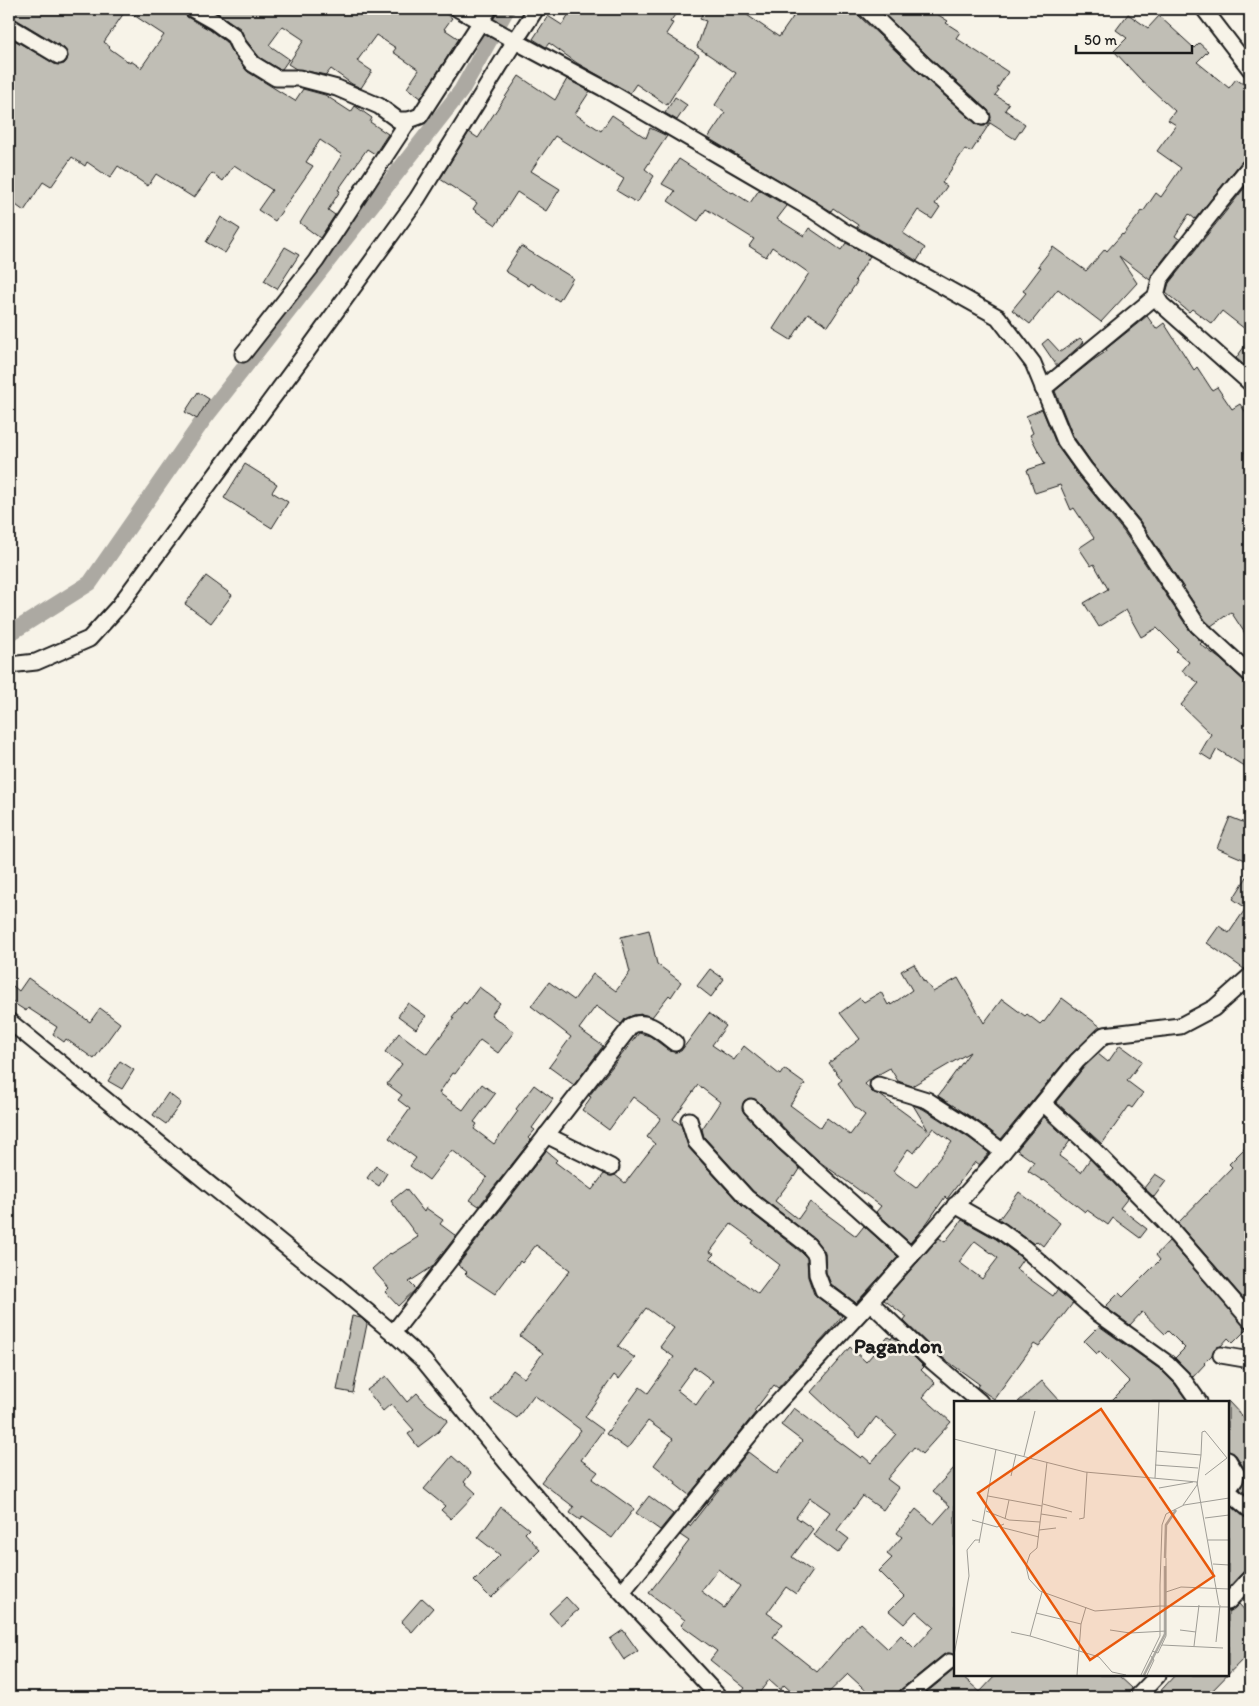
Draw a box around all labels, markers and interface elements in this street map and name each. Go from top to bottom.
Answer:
scale bar [1076,22,1193,54]
text: 50 m [1084,31,1117,49]
district label: Pagandon [854,1333,942,1359]
inset map [954,1401,1229,1676]

